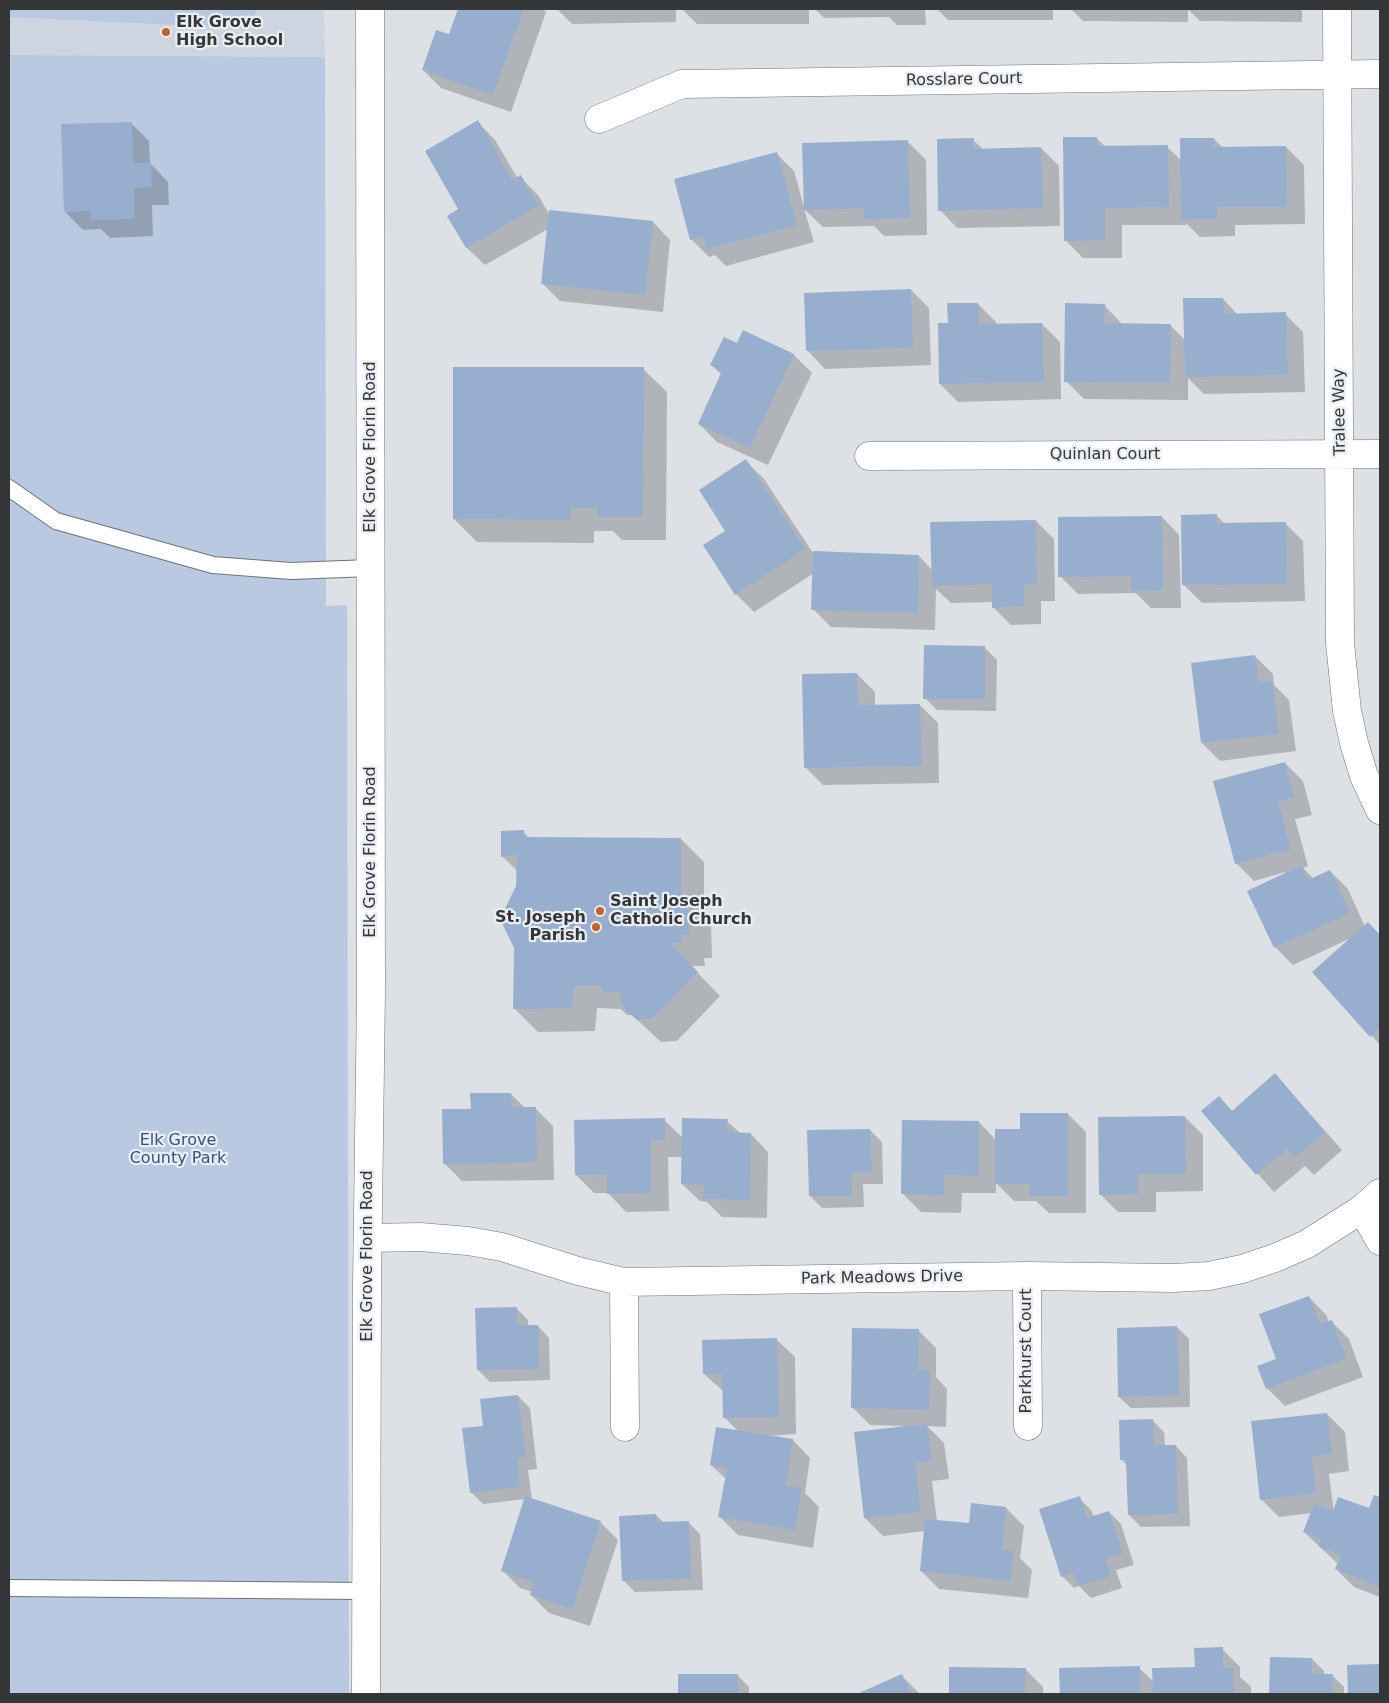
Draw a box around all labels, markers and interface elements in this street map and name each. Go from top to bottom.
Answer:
place label: Elk Grove High School [176,13,283,51]
marker: Elk Grove High School [160,26,172,38]
street label: Rosslare Court [906,69,1022,91]
street label: Elk Grove Florin Road [361,361,381,533]
street label: Tralee Way [1330,368,1350,456]
street label: Quinlan Court [1050,445,1160,465]
street label: Elk Grove Florin Road [361,766,381,938]
place label: Saint Joseph Catholic Church [610,892,752,930]
marker: Saint Joseph Catholic Church [594,905,606,917]
place label: St. Joseph Parish [495,908,586,946]
marker: St. Joseph Parish [590,921,602,933]
park label: Elk Grove County Park [130,1131,226,1169]
street label: Elk Grove Florin Road [358,1170,378,1342]
street label: Park Meadows Drive [801,1267,963,1289]
street label: Parkhurst Court [1017,1288,1037,1414]

